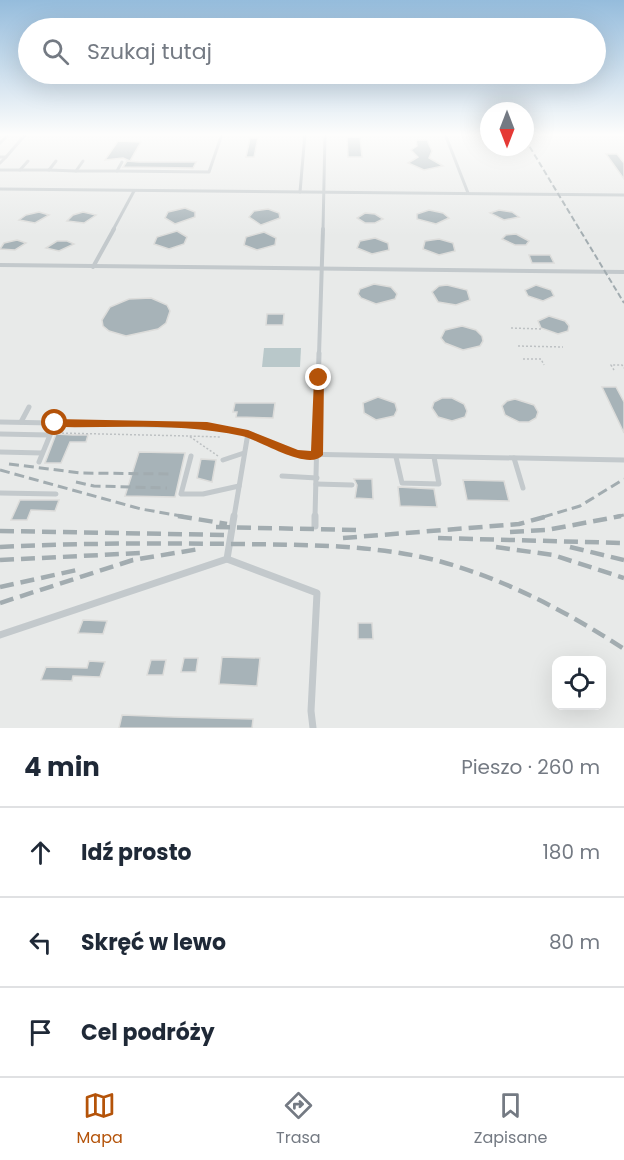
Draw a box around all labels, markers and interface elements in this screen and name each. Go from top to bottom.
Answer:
search box [18,18,606,84]
icon: search [39,35,72,68]
text: Szukaj tutaj [87,36,212,67]
north arrow [480,102,534,156]
route end [305,364,331,390]
route start [41,409,67,435]
map controls [552,656,606,710]
button: locate [552,656,606,710]
text: 4 min [24,749,100,785]
text: Pieszo · 260 m [461,753,600,781]
icon: ahead [24,836,57,869]
text: Idź prosto [81,837,192,868]
text: 180 m [542,838,600,866]
icon: left [24,926,57,959]
text: Skręć w lewo [81,927,226,958]
text: 80 m [549,928,600,956]
icon: arrive [24,1016,57,1049]
text: Cel podróży [81,1017,215,1048]
tab: Mapa [77,1089,123,1150]
tab: Trasa [276,1089,321,1150]
tab: Zapisane [474,1089,547,1150]

